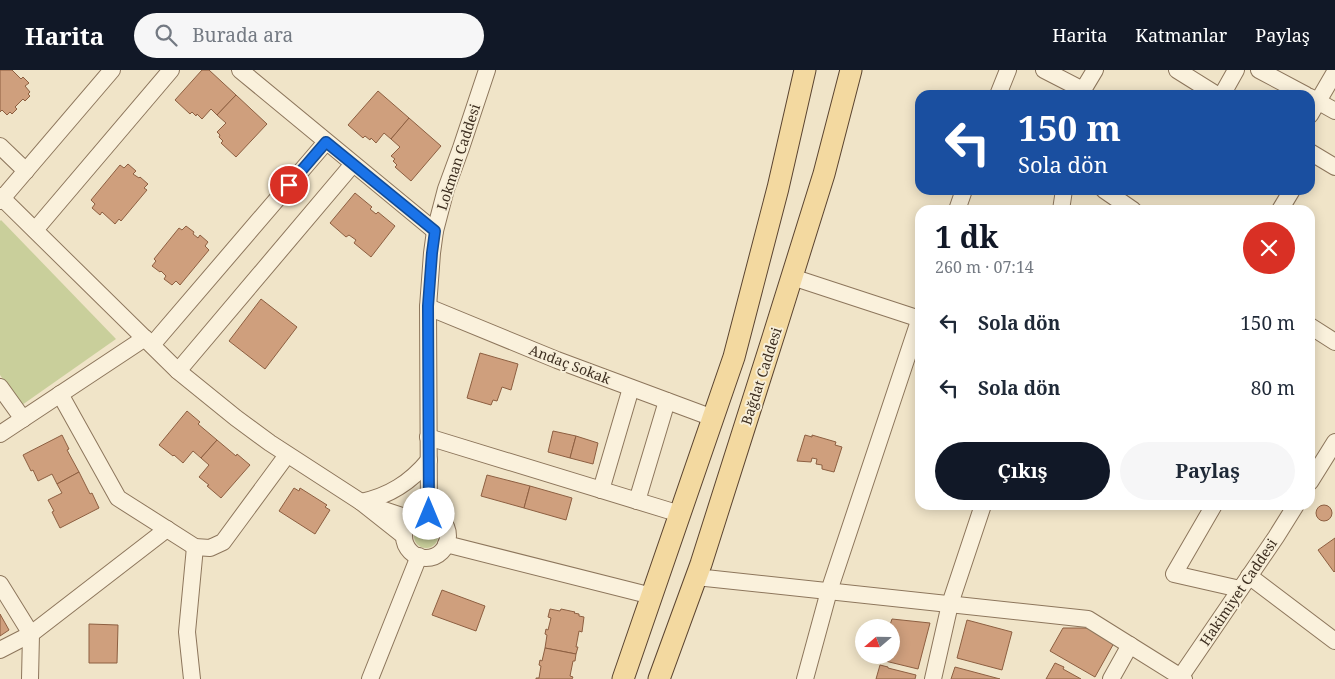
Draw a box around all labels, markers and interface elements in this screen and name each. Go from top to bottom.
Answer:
search box [134,13,484,58]
text: Harita [25,19,104,52]
icon: search [152,21,180,49]
text: Burada ara [192,22,293,48]
text: Harita [1052,23,1107,47]
text: Katmanlar [1135,23,1227,47]
text: Paylaş [1255,23,1310,47]
street label: Lokman Caddesi [432,101,484,213]
text: 150 m [1018,104,1121,151]
icon: left [935,110,1000,175]
text: Sola dön [1018,149,1108,179]
pin [268,164,310,206]
icon: arrive [275,171,303,199]
text: 1 dk [935,216,998,257]
button: close [1243,222,1295,274]
text: 260 m · 07:14 [935,256,1034,278]
icon: left [935,309,963,337]
text: Sola dön [978,310,1060,336]
text: 150 m [1240,310,1295,336]
street label: Bağdat Caddesi [736,324,786,427]
street label: Andaç Sokak [527,340,614,389]
icon: left [935,374,963,402]
text: Sola dön [978,375,1060,401]
text: 80 m [1251,375,1295,401]
button: Çıkış [935,442,1110,500]
button: Paylaş [1120,442,1295,500]
position arrow [402,487,454,539]
street label: Hakimiyet Caddesi [1195,534,1281,649]
north arrow [855,619,900,664]
map controls [855,619,900,664]

